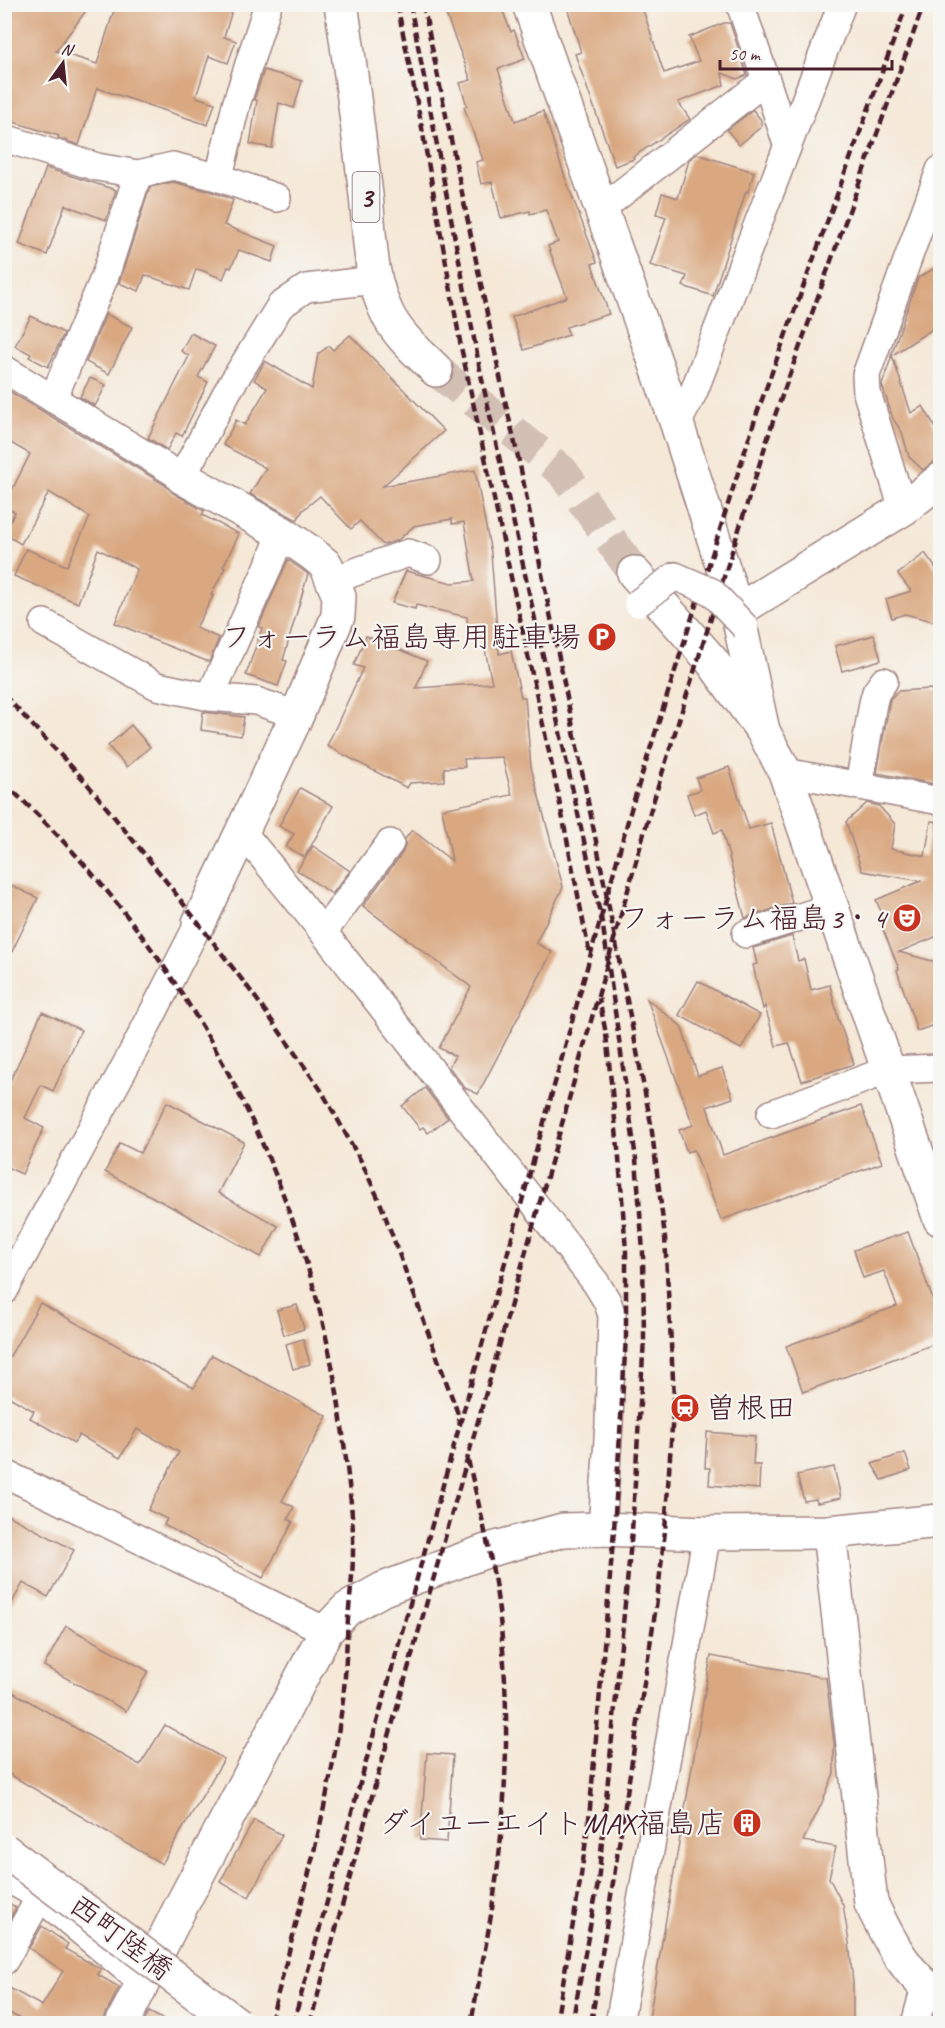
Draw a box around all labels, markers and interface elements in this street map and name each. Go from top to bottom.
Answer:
north arrow [33,33,93,93]
scale bar [720,33,892,71]
text: N [59,39,77,61]
text: 50 m [729,43,762,65]
road number: 3 [352,172,380,222]
place label: フォーラム福島専用駐車場 [222,618,581,656]
parking icon: フォーラム福島専用駐車場 [586,621,618,653]
place label: フォーラム福島3・4 [620,899,888,937]
theatre icon: フォーラム福島3・4 [891,902,923,934]
place label: 曽根田 [706,1389,796,1427]
station icon: 曽根田 [669,1392,701,1424]
place label: ダイユーエイトMAX福島店 [379,1804,726,1842]
building icon: ダイユーエイトMAX福島店 [731,1807,763,1839]
street label: 西町陸橋 [62,1886,180,1988]

